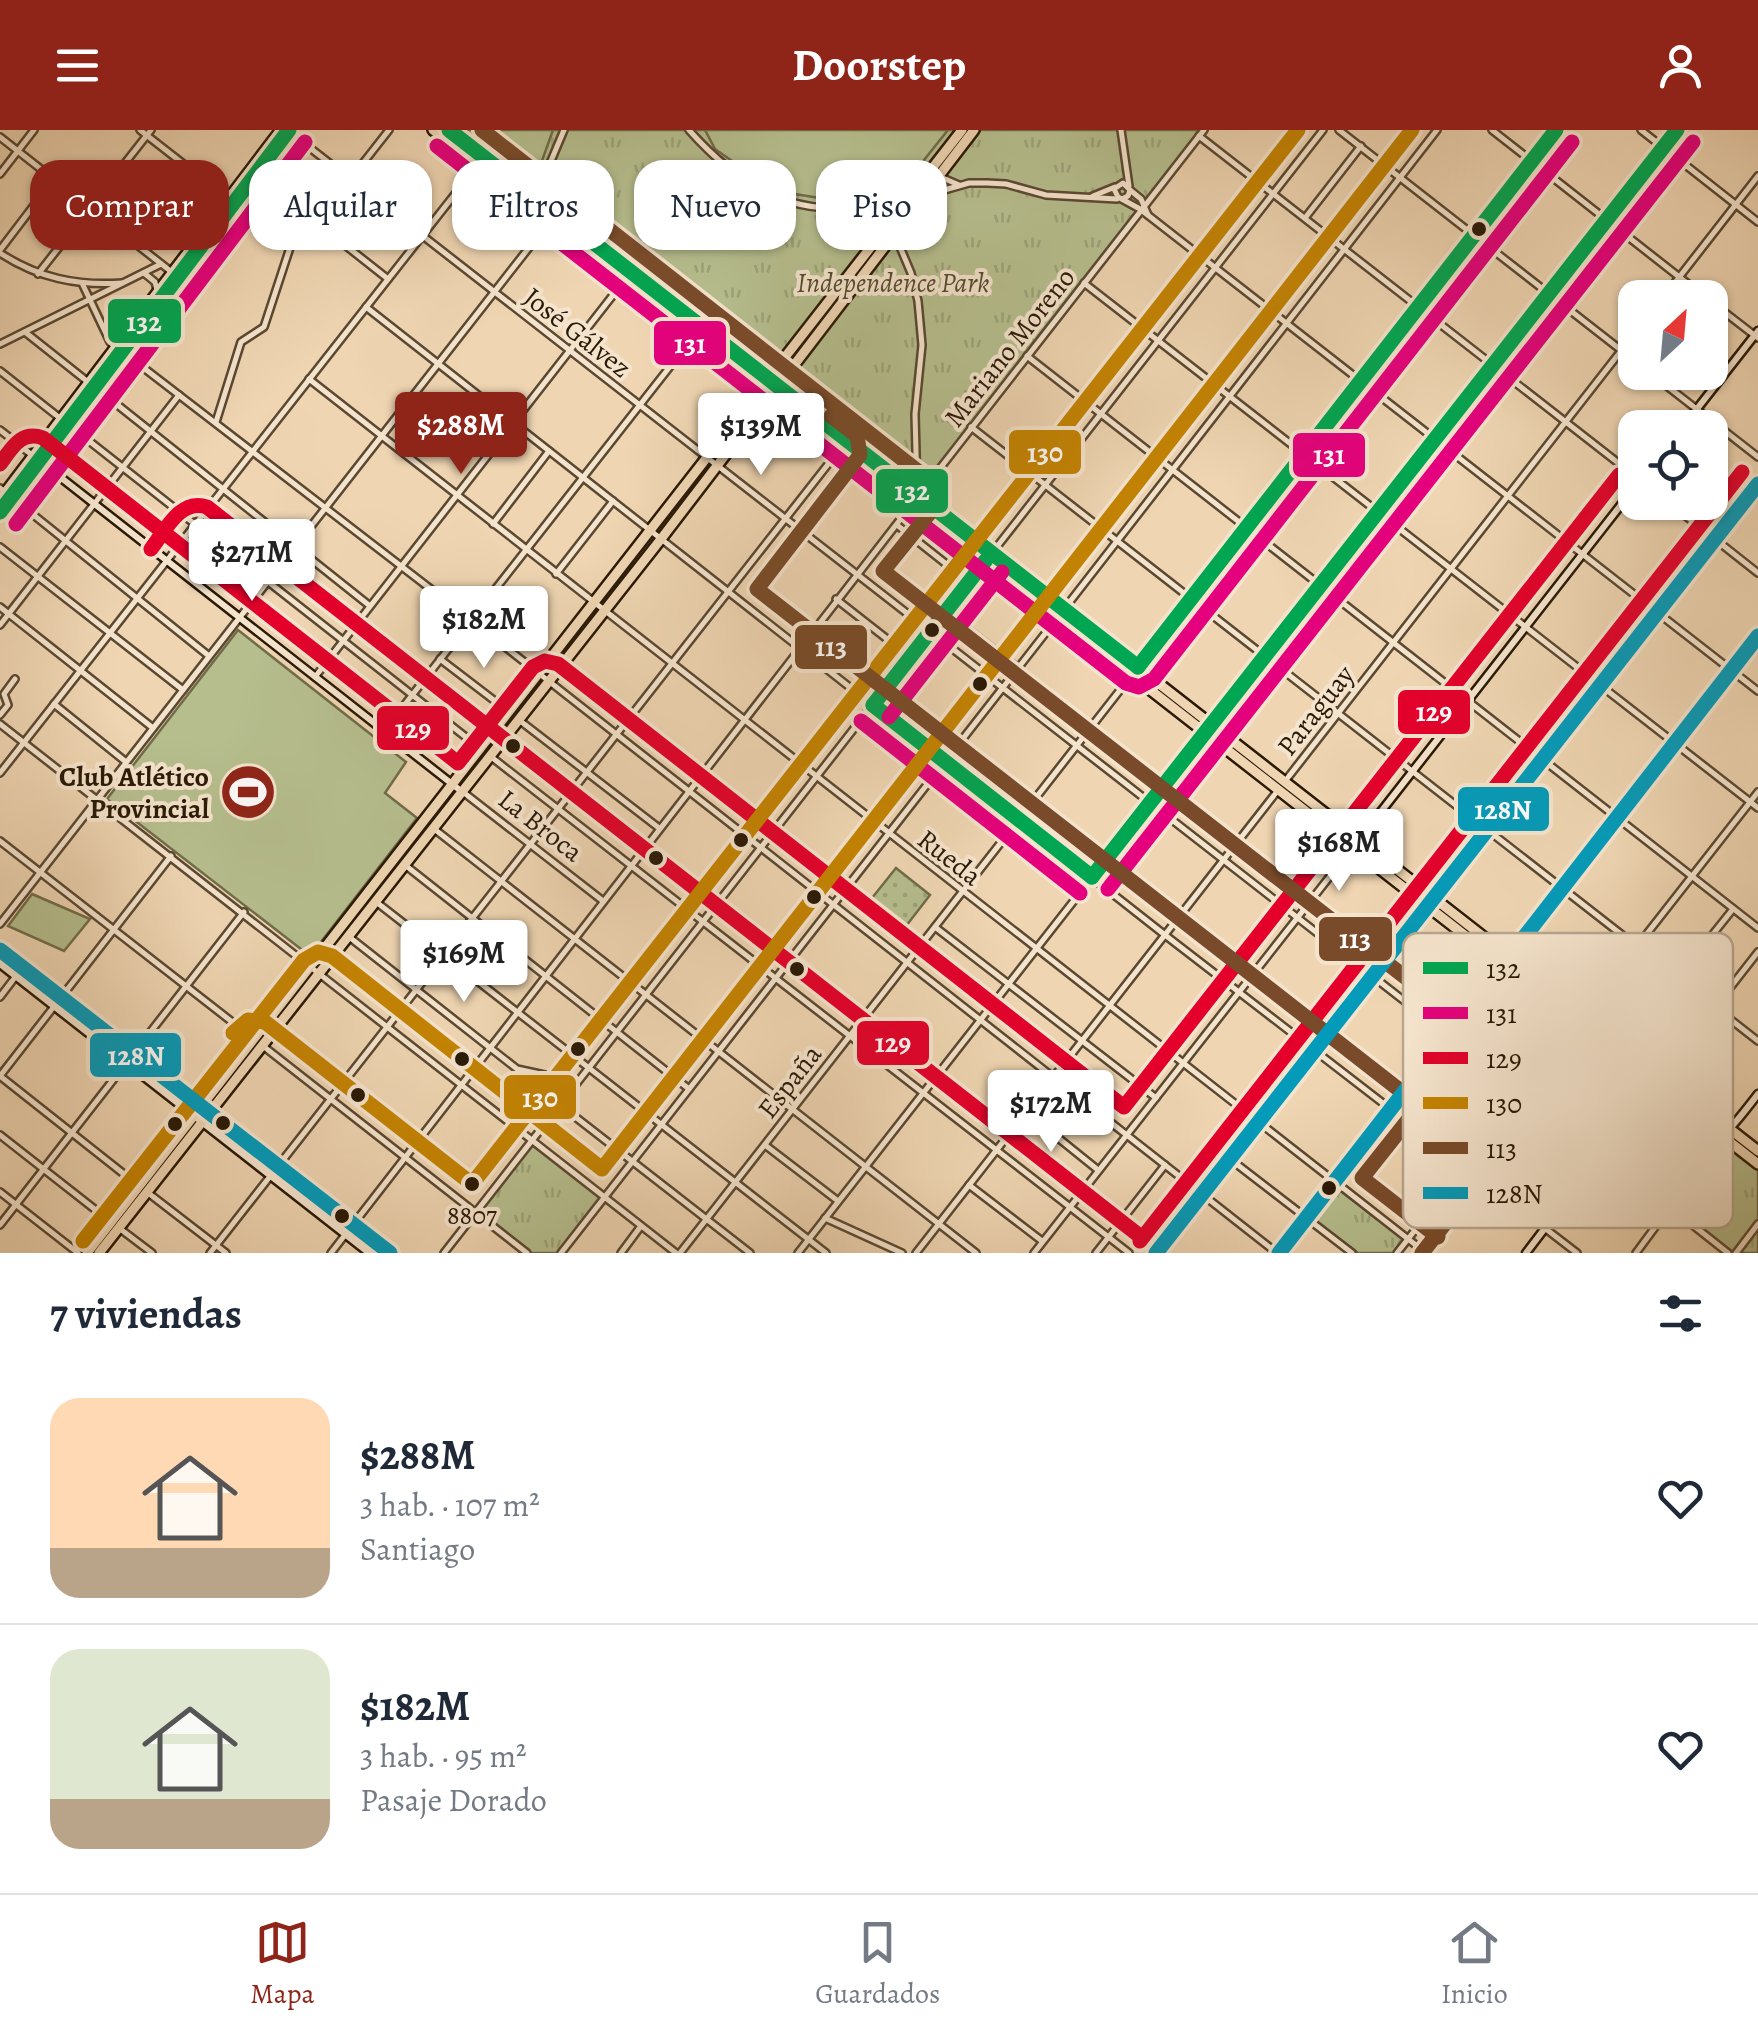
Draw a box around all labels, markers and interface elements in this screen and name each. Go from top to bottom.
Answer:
text: Doorstep [792,34,966,96]
icon: menu [50,38,105,93]
icon: person [1653,38,1708,93]
chip: Comprar [30,160,229,250]
chip: Alquilar [249,160,432,250]
chip: Filtros [452,160,614,250]
chip: Nuevo [634,160,796,250]
chip: Piso [816,160,947,250]
unlabelled marker [1469,219,1489,239]
street label: Mariano Moreno [936,260,1084,435]
park label: Independence Park [797,264,989,302]
street label: José Gálvez [516,279,639,387]
north arrow [1618,280,1728,390]
map controls [1618,280,1728,520]
line badge: 132 [106,297,183,345]
text: 132 [126,303,162,341]
line badge: 131 [652,319,728,367]
text: 131 [674,325,706,363]
pin: $288M [391,392,531,477]
pin: $139M [691,393,831,478]
text: $288M [417,402,505,446]
text: $139M [720,403,802,447]
button: locate [1618,410,1728,520]
line badge: 130 [1007,428,1083,476]
line badge: 131 [1291,431,1367,479]
text: 130 [1027,434,1063,472]
text: 131 [1313,436,1345,474]
line badge: 132 [874,467,950,515]
text: 132 [894,472,930,510]
pin: $271M [182,519,322,604]
text: $271M [211,529,293,573]
pin: $182M [414,586,554,671]
text: $182M [442,596,526,640]
unlabelled marker [922,620,942,640]
line badge: 113 [793,623,869,671]
text: 113 [815,628,847,666]
street label: Paraguay [1268,657,1364,764]
unlabelled marker [970,674,990,694]
line badge: 129 [1396,688,1472,736]
text: 129 [1416,693,1452,731]
line badge: 129 [375,704,451,752]
text: 129 [395,710,431,748]
unlabelled marker [503,736,523,756]
place label: Club Atlético Provincial [59,758,210,828]
sports icon: Club Atlético Provincial [218,762,278,822]
street label: La Broca [490,781,591,871]
line badge: 128N [1456,785,1551,833]
text: 128N [1474,791,1532,829]
pin: $168M [1269,809,1409,894]
text: $168M [1297,819,1381,863]
street label: Rueda [909,821,989,895]
unlabelled marker [731,830,751,850]
unlabelled marker [646,848,666,868]
unlabelled marker [804,887,824,907]
line badge: 113 [1317,915,1394,963]
pin: $169M [394,920,534,1005]
text: 113 [1339,920,1371,958]
text: $169M [422,930,506,974]
legend [1403,933,1733,1228]
text: 132 [1486,950,1521,988]
unlabelled marker [787,959,807,979]
text: 131 [1486,995,1517,1033]
line badge: 129 [855,1019,931,1067]
text: 129 [875,1024,911,1062]
line badge: 128N [88,1031,183,1079]
text: 128N [107,1037,165,1075]
street label: España [749,1037,831,1127]
unlabelled marker [568,1039,588,1059]
text: 129 [1486,1040,1522,1078]
unlabelled marker [452,1049,472,1069]
pin: $172M [981,1070,1121,1155]
line badge: 130 [502,1073,578,1121]
text: 130 [522,1079,558,1117]
text: $172M [1010,1080,1092,1124]
unlabelled marker [348,1085,368,1105]
text: 130 [1486,1085,1522,1123]
unlabelled marker [213,1113,233,1133]
unlabelled marker [165,1114,185,1134]
text: 113 [1486,1130,1517,1168]
marker: 8807 [462,1174,482,1194]
text: 128N [1486,1175,1543,1213]
unlabelled marker [1319,1178,1339,1198]
place label: 8807 [447,1198,497,1233]
unlabelled marker [332,1206,352,1226]
text: 7 viviendas [50,1285,242,1342]
icon: filters [1653,1286,1708,1341]
text: $288M [360,1426,476,1483]
icon: home [130,1438,250,1558]
icon: heart [1653,1471,1708,1526]
text: 3 hab. · 107 m² [360,1483,540,1527]
text: Santiago [360,1527,475,1571]
text: $182M [360,1677,470,1734]
icon: home [130,1689,250,1809]
icon: heart [1653,1722,1708,1777]
text: 3 hab. · 95 m² [360,1734,527,1778]
text: Pasaje Dorado [360,1778,547,1822]
tab: Mapa [250,1915,315,2013]
tab: Guardados [815,1915,940,2013]
tab: Inicio [1441,1915,1508,2013]

